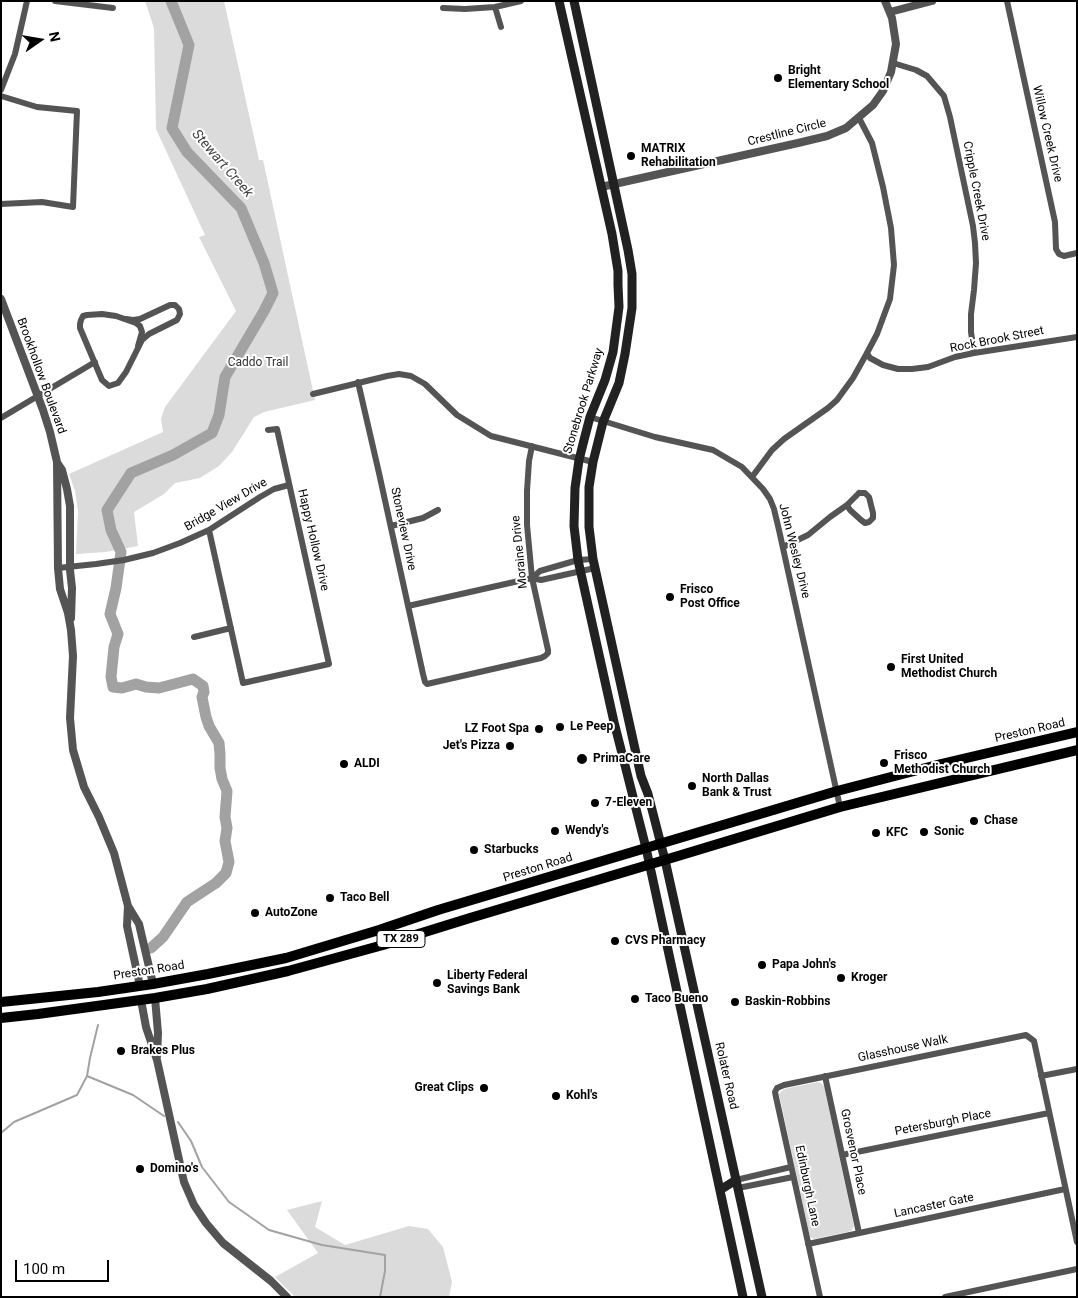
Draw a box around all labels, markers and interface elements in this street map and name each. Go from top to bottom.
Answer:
north arrow [15,15,65,65]
text: N [46,30,64,43]
place label: Bright Elementary School [788,64,889,92]
marker: Bright Elementary School [772,72,784,84]
street label: Willow Creek Drive [1029,84,1065,184]
street label: Crestline Circle [746,116,828,150]
water label: Stewart Creek [188,127,256,201]
street label: Cripple Creek Drive [959,140,993,242]
place label: MATRIX Rehabilitation [641,142,716,170]
marker: MATRIX Rehabilitation [625,150,637,162]
street label: Brookhollow Boulevard [13,316,69,436]
street label: Rock Brook Street [949,324,1045,356]
street label: Stonebrook Parkway [561,347,607,455]
park label: Caddo Trail [228,356,288,370]
street label: Bridge View Drive [182,475,270,535]
street label: Stoneview Drive [387,486,419,572]
street label: Happy Hollow Drive [294,488,332,592]
street label: John Wesley Drive [775,502,813,600]
street label: Moraine Drive [509,515,531,589]
place label: Frisco Post Office [680,583,740,611]
marker: Frisco Post Office [664,591,676,603]
place label: First United Methodist Church [901,653,997,681]
marker: First United Methodist Church [885,661,897,673]
street label: Preston Road [993,716,1067,746]
place label: Le Peep [570,720,613,734]
marker: Le Peep [554,721,566,733]
place label: LZ Foot Spa [465,722,529,736]
marker: LZ Foot Spa [533,723,545,735]
place label: Jet's Pizza [443,739,500,753]
marker: Jet's Pizza [504,740,516,752]
place label: Frisco Methodist Church [894,749,990,777]
marker: PrimaCare [575,752,589,766]
place label: PrimaCare [593,752,650,766]
place label: ALDI [354,757,380,771]
marker: Frisco Methodist Church [878,757,890,769]
marker: ALDI [338,758,350,770]
place label: North Dallas Bank & Trust [702,772,771,800]
marker: North Dallas Bank & Trust [686,780,698,792]
place label: 7-Eleven [605,796,652,810]
marker: 7-Eleven [589,797,601,809]
place label: Chase [984,814,1018,828]
marker: Chase [968,815,980,827]
place label: Wendy's [565,824,609,838]
marker: Wendy's [549,825,561,837]
place label: Sonic [934,825,964,839]
place label: KFC [886,826,908,840]
marker: Sonic [918,826,930,838]
marker: KFC [870,827,882,839]
place label: Starbucks [484,843,539,857]
marker: Starbucks [468,844,480,856]
street label: Preston Road [502,851,574,885]
place label: Taco Bell [340,891,389,905]
marker: Taco Bell [324,892,336,904]
place label: AutoZone [265,906,318,920]
marker: AutoZone [249,907,261,919]
road number: TX 289 [377,931,425,948]
place label: CVS Pharmacy [625,934,705,948]
marker: CVS Pharmacy [609,935,621,947]
street label: Preston Road [112,958,186,984]
place label: Papa John's [772,958,836,972]
marker: Papa John's [756,959,768,971]
place label: Liberty Federal Savings Bank [447,969,528,997]
place label: Kroger [851,971,887,985]
marker: Kroger [835,972,847,984]
marker: Liberty Federal Savings Bank [431,977,443,989]
place label: Taco Bueno [645,992,708,1006]
marker: Taco Bueno [629,993,641,1005]
place label: Baskin-Robbins [745,995,830,1009]
marker: Baskin-Robbins [729,996,741,1008]
street label: Glasshouse Walk [857,1032,949,1066]
street label: Rolater Road [711,1041,741,1111]
place label: Brakes Plus [131,1044,195,1058]
marker: Brakes Plus [115,1045,127,1057]
place label: Great Clips [414,1081,474,1095]
marker: Great Clips [478,1082,490,1094]
place label: Kohl's [566,1089,598,1103]
marker: Kohl's [550,1090,562,1102]
street label: Petersburgh Place [894,1107,992,1139]
street label: Grosvenor Place [837,1108,869,1196]
street label: Edinburgh Lane [791,1144,823,1228]
place label: Domino's [150,1162,199,1176]
marker: Domino's [134,1163,146,1175]
street label: Lancaster Gate [893,1191,975,1221]
scale bar [18,1250,111,1282]
text: 100 m [23,1260,65,1278]

